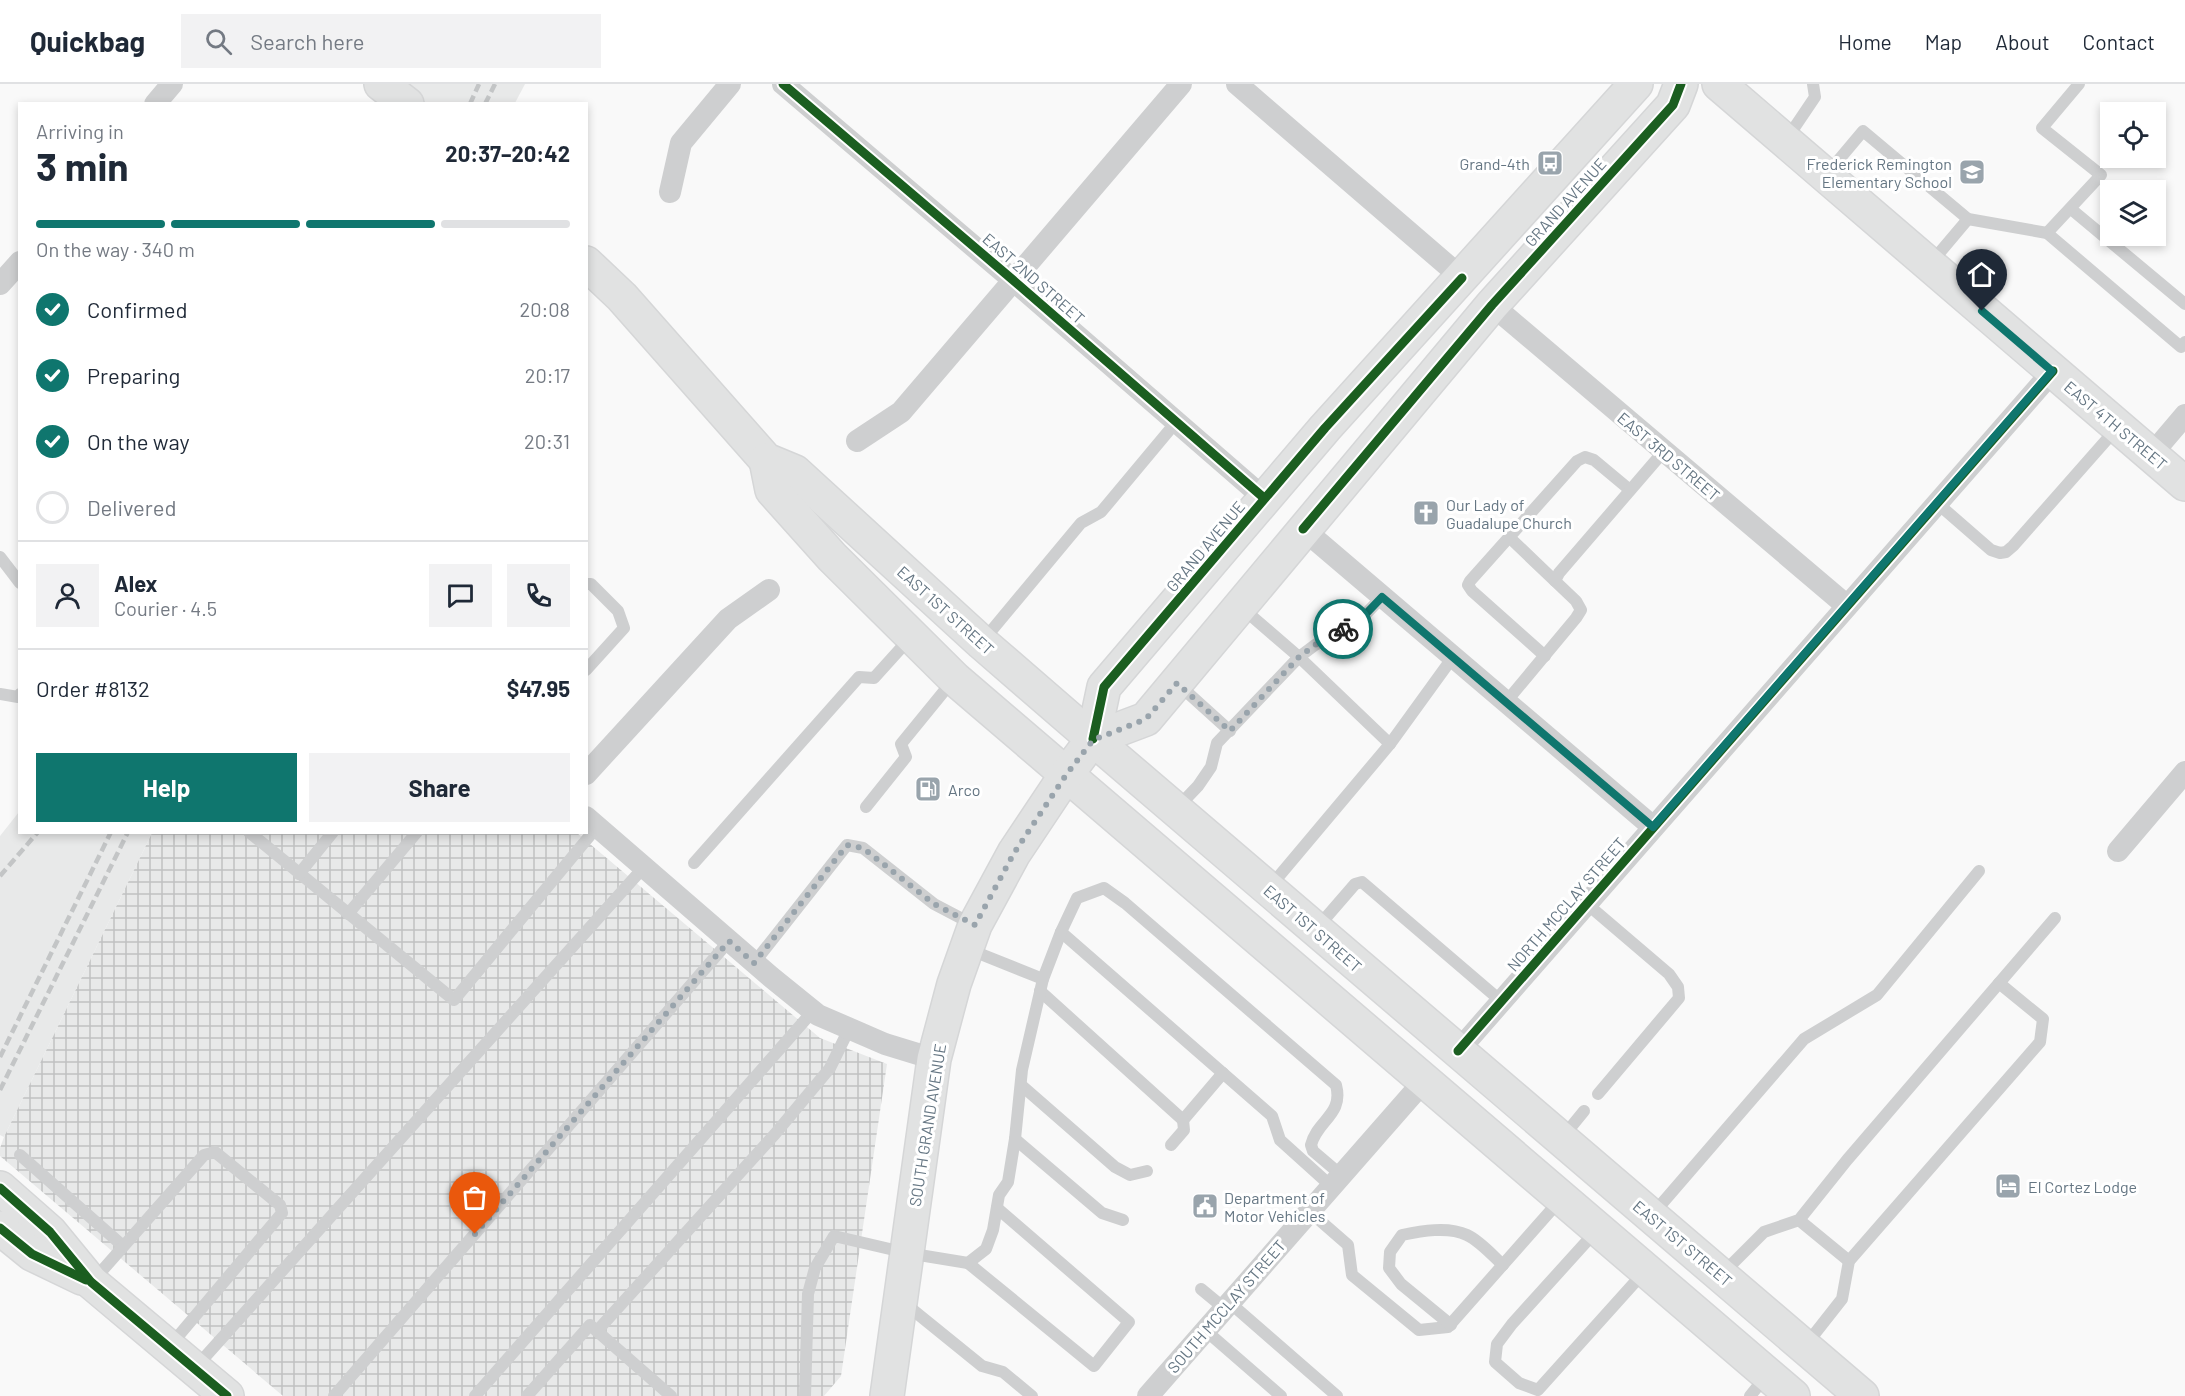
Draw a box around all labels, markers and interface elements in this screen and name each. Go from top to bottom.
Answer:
search box [181,14,601,68]
text: Quickbag [30,24,145,58]
icon: search [202,25,235,58]
text: Search here [250,28,365,54]
text: Home [1838,29,1892,54]
text: Map [1925,29,1962,54]
text: About [1995,29,2050,54]
text: Contact [2083,29,2155,54]
map controls [2100,102,2166,246]
button: locate [2100,102,2166,168]
text: Arriving in [36,119,124,143]
text: 20:37–20:42 [445,140,570,166]
text: 3 min [36,142,129,189]
bus stop icon: Grand-4th [1535,148,1565,178]
place label: Grand-4th [1459,154,1530,173]
street label: GRAND AVENUE [1520,154,1610,250]
place label: Frederick Remington Elementary School [1806,154,1952,191]
school or university icon: Frederick Remington Elementary School [1957,157,1987,187]
button: layers [2100,180,2166,246]
street label: EAST 2ND STREET [979,229,1089,327]
text: On the way · 340 m [36,237,195,261]
pin [1956,249,2007,311]
icon: home [1965,258,1998,291]
icon: check [36,293,69,326]
text: Confirmed [87,296,187,322]
text: 20:08 [519,297,570,321]
icon: check [36,359,69,392]
text: Preparing [87,362,180,388]
text: 20:17 [525,363,570,387]
street label: EAST 4TH STREET [2061,377,2171,473]
street label: EAST 3RD STREET [1614,408,1724,504]
icon: check [36,425,69,458]
text: On the way [87,428,190,454]
text: 20:31 [524,429,570,453]
text: Delivered [87,494,176,520]
place label: Our Lady of Guadalupe Church [1446,495,1572,532]
street label: GRAND AVENUE [1162,497,1248,595]
church icon: Our Lady of Guadalupe Church [1411,498,1441,528]
street label: EAST 1ST STREET [894,562,998,658]
button: person [36,564,99,627]
button: chat [429,564,492,627]
button: phone [507,564,570,627]
text: Alex [114,570,157,596]
text: Courier · 4.5 [114,596,217,620]
courier [1313,599,1373,659]
icon: bike [1327,613,1360,646]
text: Order #8132 [36,675,150,701]
text: $47.95 [507,675,570,701]
button: Help [36,753,297,822]
button: Share [309,753,570,822]
fuel station icon: Arco [913,774,943,804]
place label: Arco [948,780,980,799]
street label: NORTH MCCLAY STREET [1503,833,1629,975]
street label: EAST 1ST STREET [1260,880,1366,976]
street label: SOUTH GRAND AVENUE [905,1042,949,1208]
hotel icon: El Cortez Lodge [1993,1171,2023,1201]
pin [449,1172,500,1234]
place label: El Cortez Lodge [2028,1177,2137,1196]
icon: bag [458,1181,491,1214]
place label: Department of Motor Vehicles [1224,1188,1325,1225]
public building icon: Department of Motor Vehicles [1190,1191,1220,1221]
street label: EAST 1ST STREET [1630,1196,1736,1290]
street label: SOUTH MCCLAY STREET [1163,1236,1289,1376]

